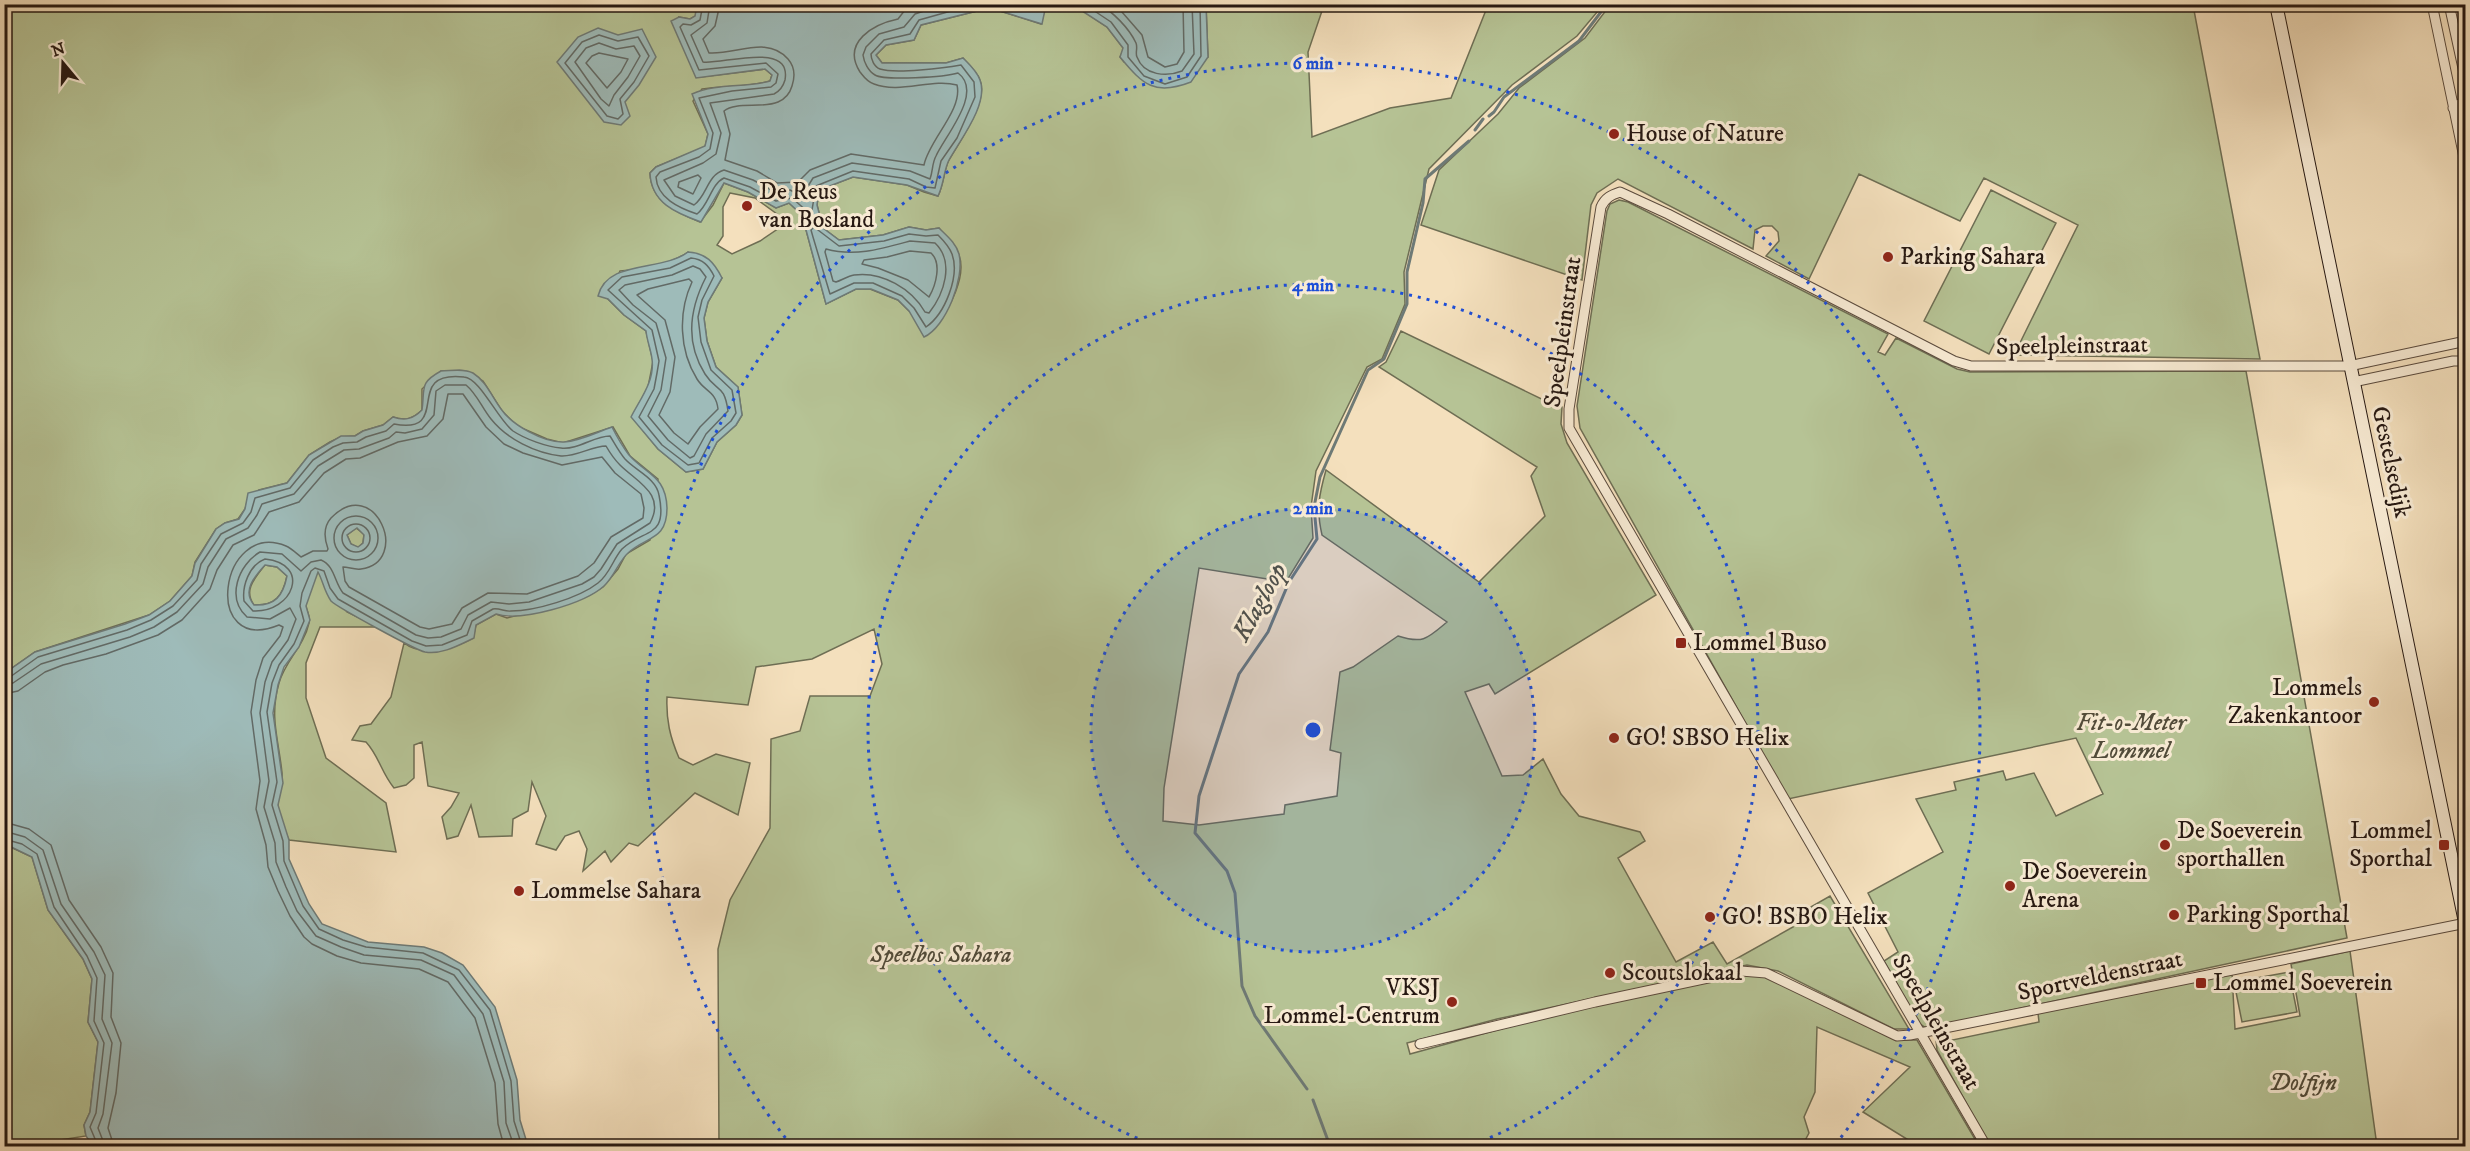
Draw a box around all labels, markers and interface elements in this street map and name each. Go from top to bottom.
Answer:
north arrow [33,33,93,93]
text: N [49,38,68,61]
text: 6 min [1293,53,1334,75]
place label: House of Nature [1626,119,1784,149]
marker: House of Nature [1607,127,1621,141]
place label: De Reus van Bosland [758,177,874,235]
marker: De Reus van Bosland [740,199,754,213]
place label: Parking Sahara [1900,242,2046,272]
marker: Parking Sahara [1881,250,1895,264]
street label: Speelpleinstraat [1538,254,1588,409]
text: 4 min [1291,275,1334,297]
street label: Speelpleinstraat [1996,330,2149,362]
street label: Gestelsedijk [2365,403,2417,521]
text: 2 min [1293,498,1334,520]
water label: Klagloop [1225,557,1295,648]
place label: Lommel Buso [1693,628,1827,658]
marker: Lommel Buso [1674,636,1688,650]
place label: Lommels Zakenkantoor [2228,673,2362,731]
marker: Lommels Zakenkantoor [2367,695,2381,709]
park label: Fit-o-Meter Lommel [2076,708,2188,766]
centre of rings [1303,720,1323,740]
place label: GO! SBSO Helix [1626,723,1790,753]
marker: GO! SBSO Helix [1607,731,1621,745]
place label: De Soeverein sporthallen [2177,816,2303,874]
place label: Lommel Sporthal [2349,816,2433,874]
marker: De Soeverein sporthallen [2158,838,2172,852]
marker: Lommel Sporthal [2437,838,2451,852]
place label: De Soeverein Arena [2022,857,2148,915]
place label: Lommelse Sahara [531,876,702,906]
marker: De Soeverein Arena [2003,879,2017,893]
marker: Lommelse Sahara [512,884,526,898]
place label: Parking Sporthal [2186,900,2350,930]
place label: GO! BSBO Helix [1722,902,1888,932]
marker: Parking Sporthal [2167,908,2181,922]
marker: GO! BSBO Helix [1703,910,1717,924]
park label: Speelbos Sahara [869,940,1012,970]
street label: Sportveldenstraat [2015,944,2185,1008]
street label: Speelpleinstraat [1885,949,1987,1096]
place label: Scoutslokaal [1622,958,1743,988]
marker: Scoutslokaal [1603,966,1617,980]
place label: Lommel Soeverein [2213,968,2393,998]
place label: VKSJ Lommel-Centrum [1264,973,1440,1031]
marker: Lommel Soeverein [2194,976,2208,990]
marker: VKSJ Lommel-Centrum [1445,995,1459,1009]
park label: Dolfijn [2269,1068,2337,1098]

